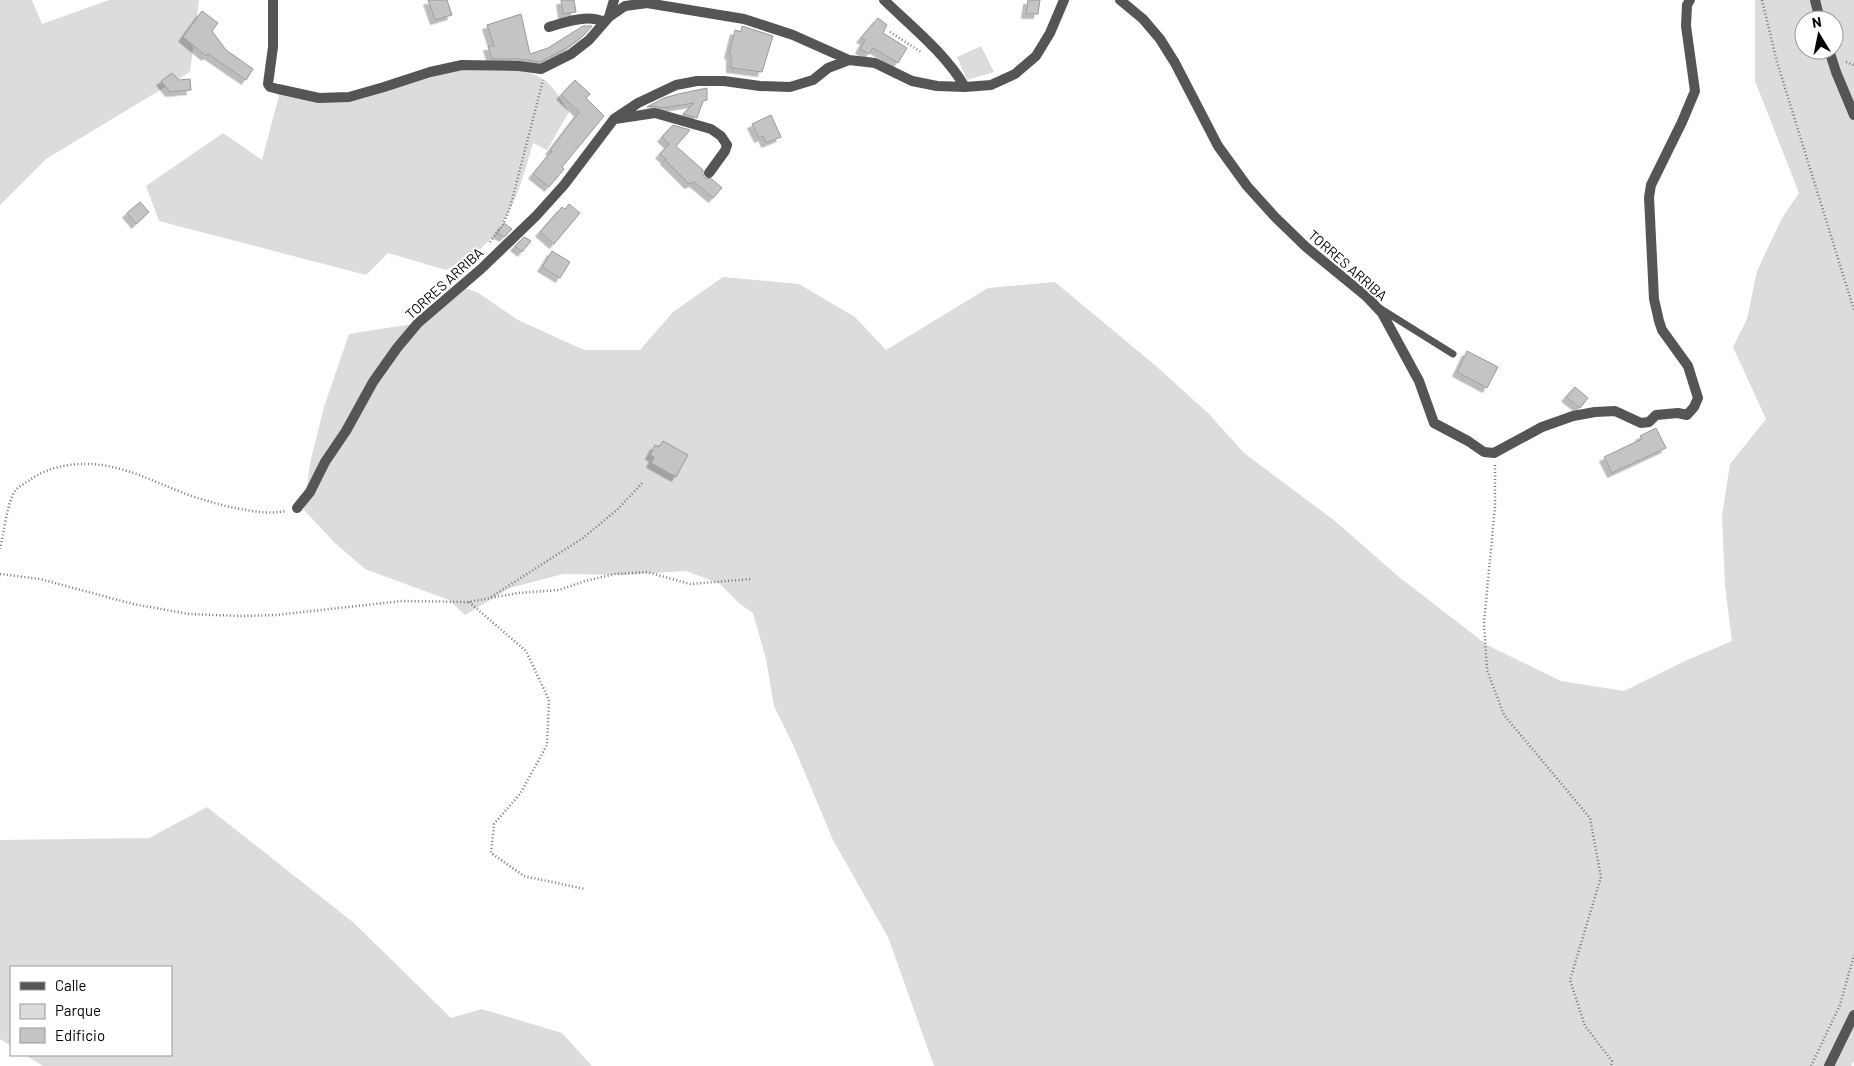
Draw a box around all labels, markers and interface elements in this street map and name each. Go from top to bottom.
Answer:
north arrow [1794,10,1844,60]
text: N [1811,13,1823,31]
street label: TORRES ARRIBA [1305,226,1391,304]
street label: TORRES ARRIBA [402,243,487,322]
legend [10,966,172,1056]
text: Calle [55,976,87,994]
text: Parque [55,1001,101,1019]
text: Edificio [55,1026,105,1044]

